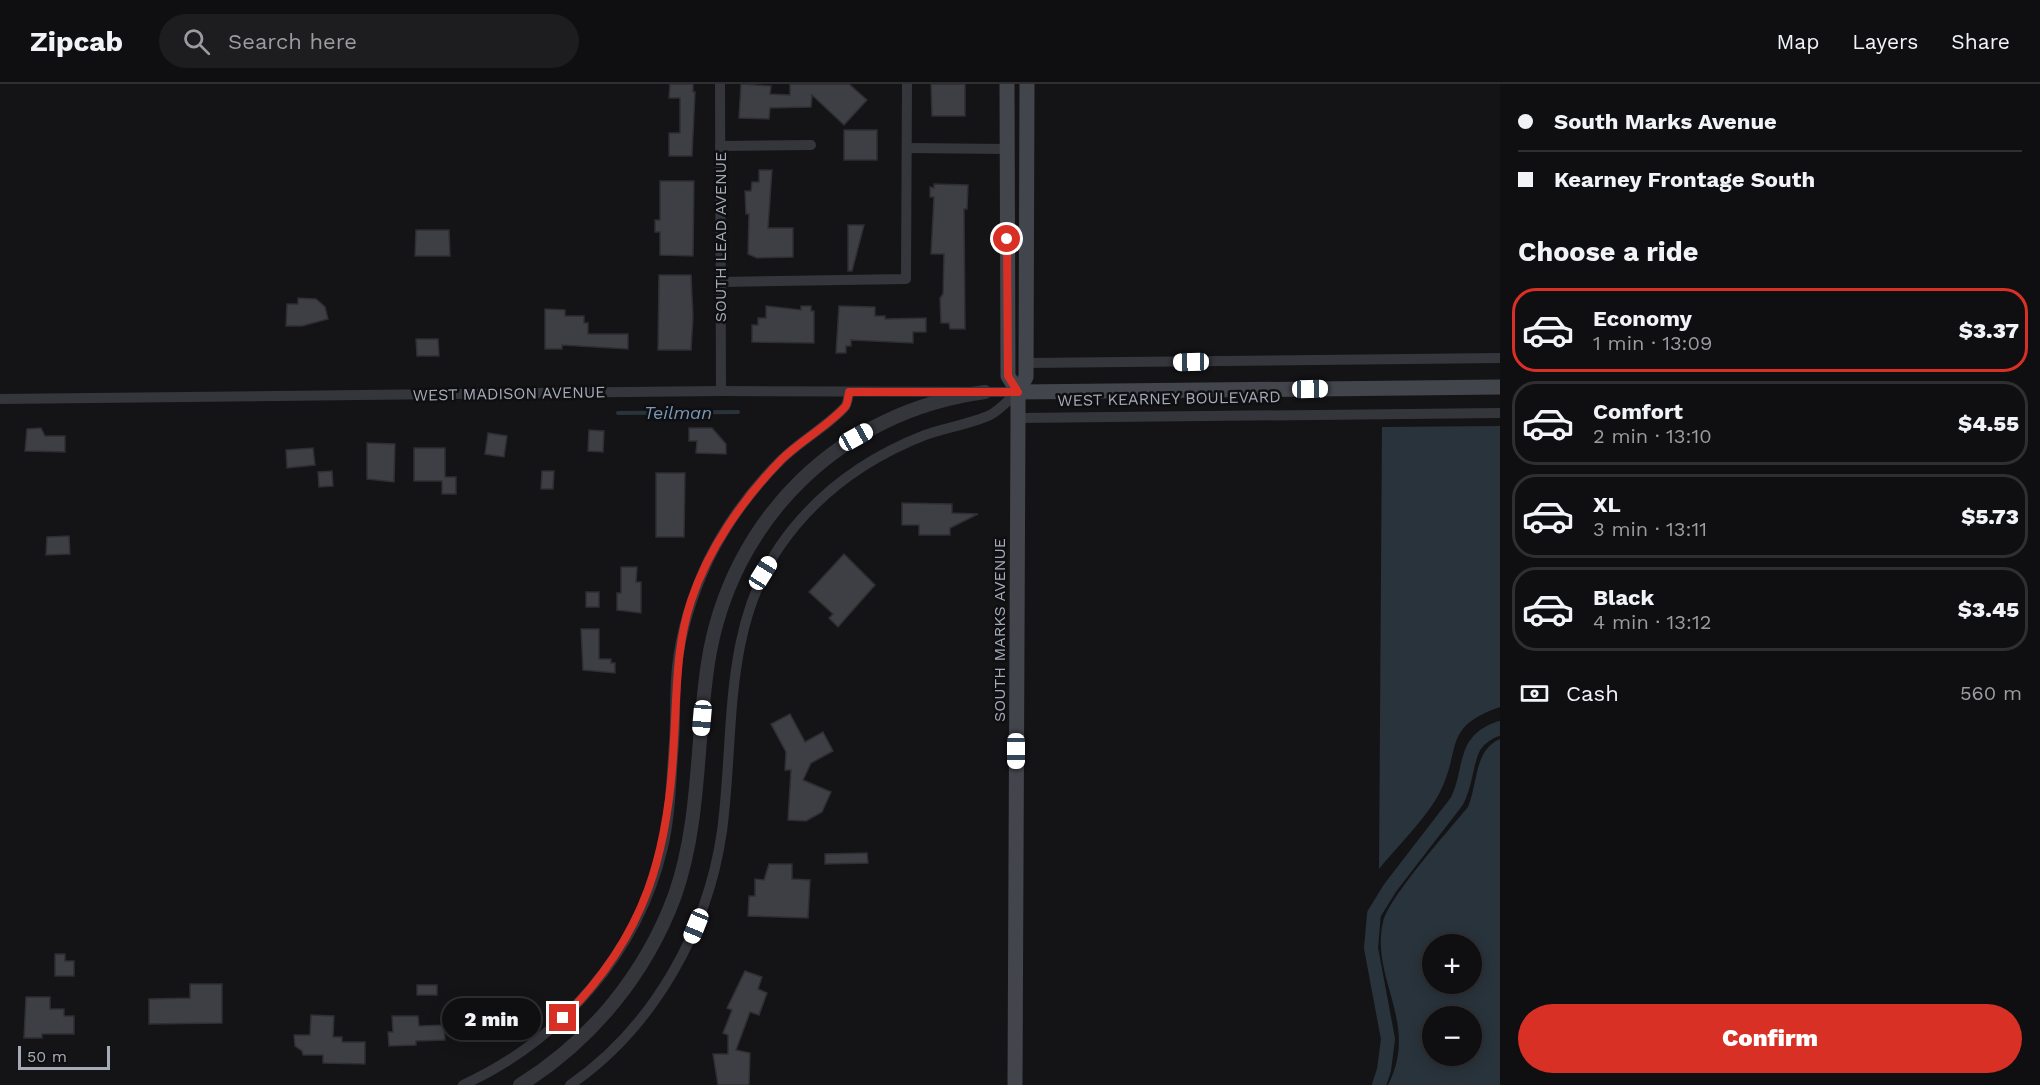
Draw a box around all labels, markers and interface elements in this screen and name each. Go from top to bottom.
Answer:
search box [159,14,579,68]
text: Zipcab [30,25,123,58]
icon: search [180,25,213,58]
text: Search here [228,29,357,54]
text: Map [1776,29,1819,54]
text: Layers [1852,29,1918,54]
text: Share [1951,29,2010,54]
text: South Marks Avenue [1554,109,1777,134]
street label: SOUTH LEAD AVENUE [711,152,730,322]
text: Kearney Frontage South [1554,167,1815,192]
route start [993,225,1020,252]
text: Choose a ride [1518,236,1698,268]
icon: car [1521,303,1575,357]
text: Economy [1593,306,1692,331]
text: $3.37 [1959,318,2019,343]
text: 1 min · 13:09 [1593,331,1712,355]
car [1173,353,1209,371]
car [1292,380,1328,398]
street label: WEST MADISON AVENUE [412,382,606,405]
street label: WEST KEARNEY BOULEVARD [1057,387,1281,410]
icon: car [1521,396,1575,450]
text: Comfort [1593,399,1683,424]
water label: Teilman [644,402,712,423]
text: $4.55 [1958,411,2019,436]
car [836,420,876,454]
text: 2 min · 13:10 [1593,424,1712,448]
icon: car [1521,489,1575,543]
text: XL [1593,492,1621,517]
text: $5.73 [1961,504,2019,529]
text: 3 min · 13:11 [1593,517,1707,541]
street label: SOUTH MARKS AVENUE [990,538,1009,722]
car [746,553,780,593]
icon: car [1521,582,1575,636]
text: Black [1593,585,1654,610]
text: $3.45 [1958,597,2019,622]
text: 4 min · 13:12 [1593,610,1711,634]
icon: cash [1518,677,1551,710]
text: Cash [1566,681,1619,706]
text: 560 m [1960,681,2022,705]
car [691,699,713,737]
car [1007,733,1025,769]
car [681,906,711,946]
map controls [1422,934,1482,1066]
button: + [1422,934,1482,994]
callout: 2 min [443,997,542,1039]
route end [549,1004,576,1031]
button: Confirm [1518,1004,2022,1073]
button: − [1422,1006,1482,1066]
text: 2 min [464,1007,519,1031]
scale bar [18,1043,110,1070]
text: 50 m [27,1047,67,1066]

